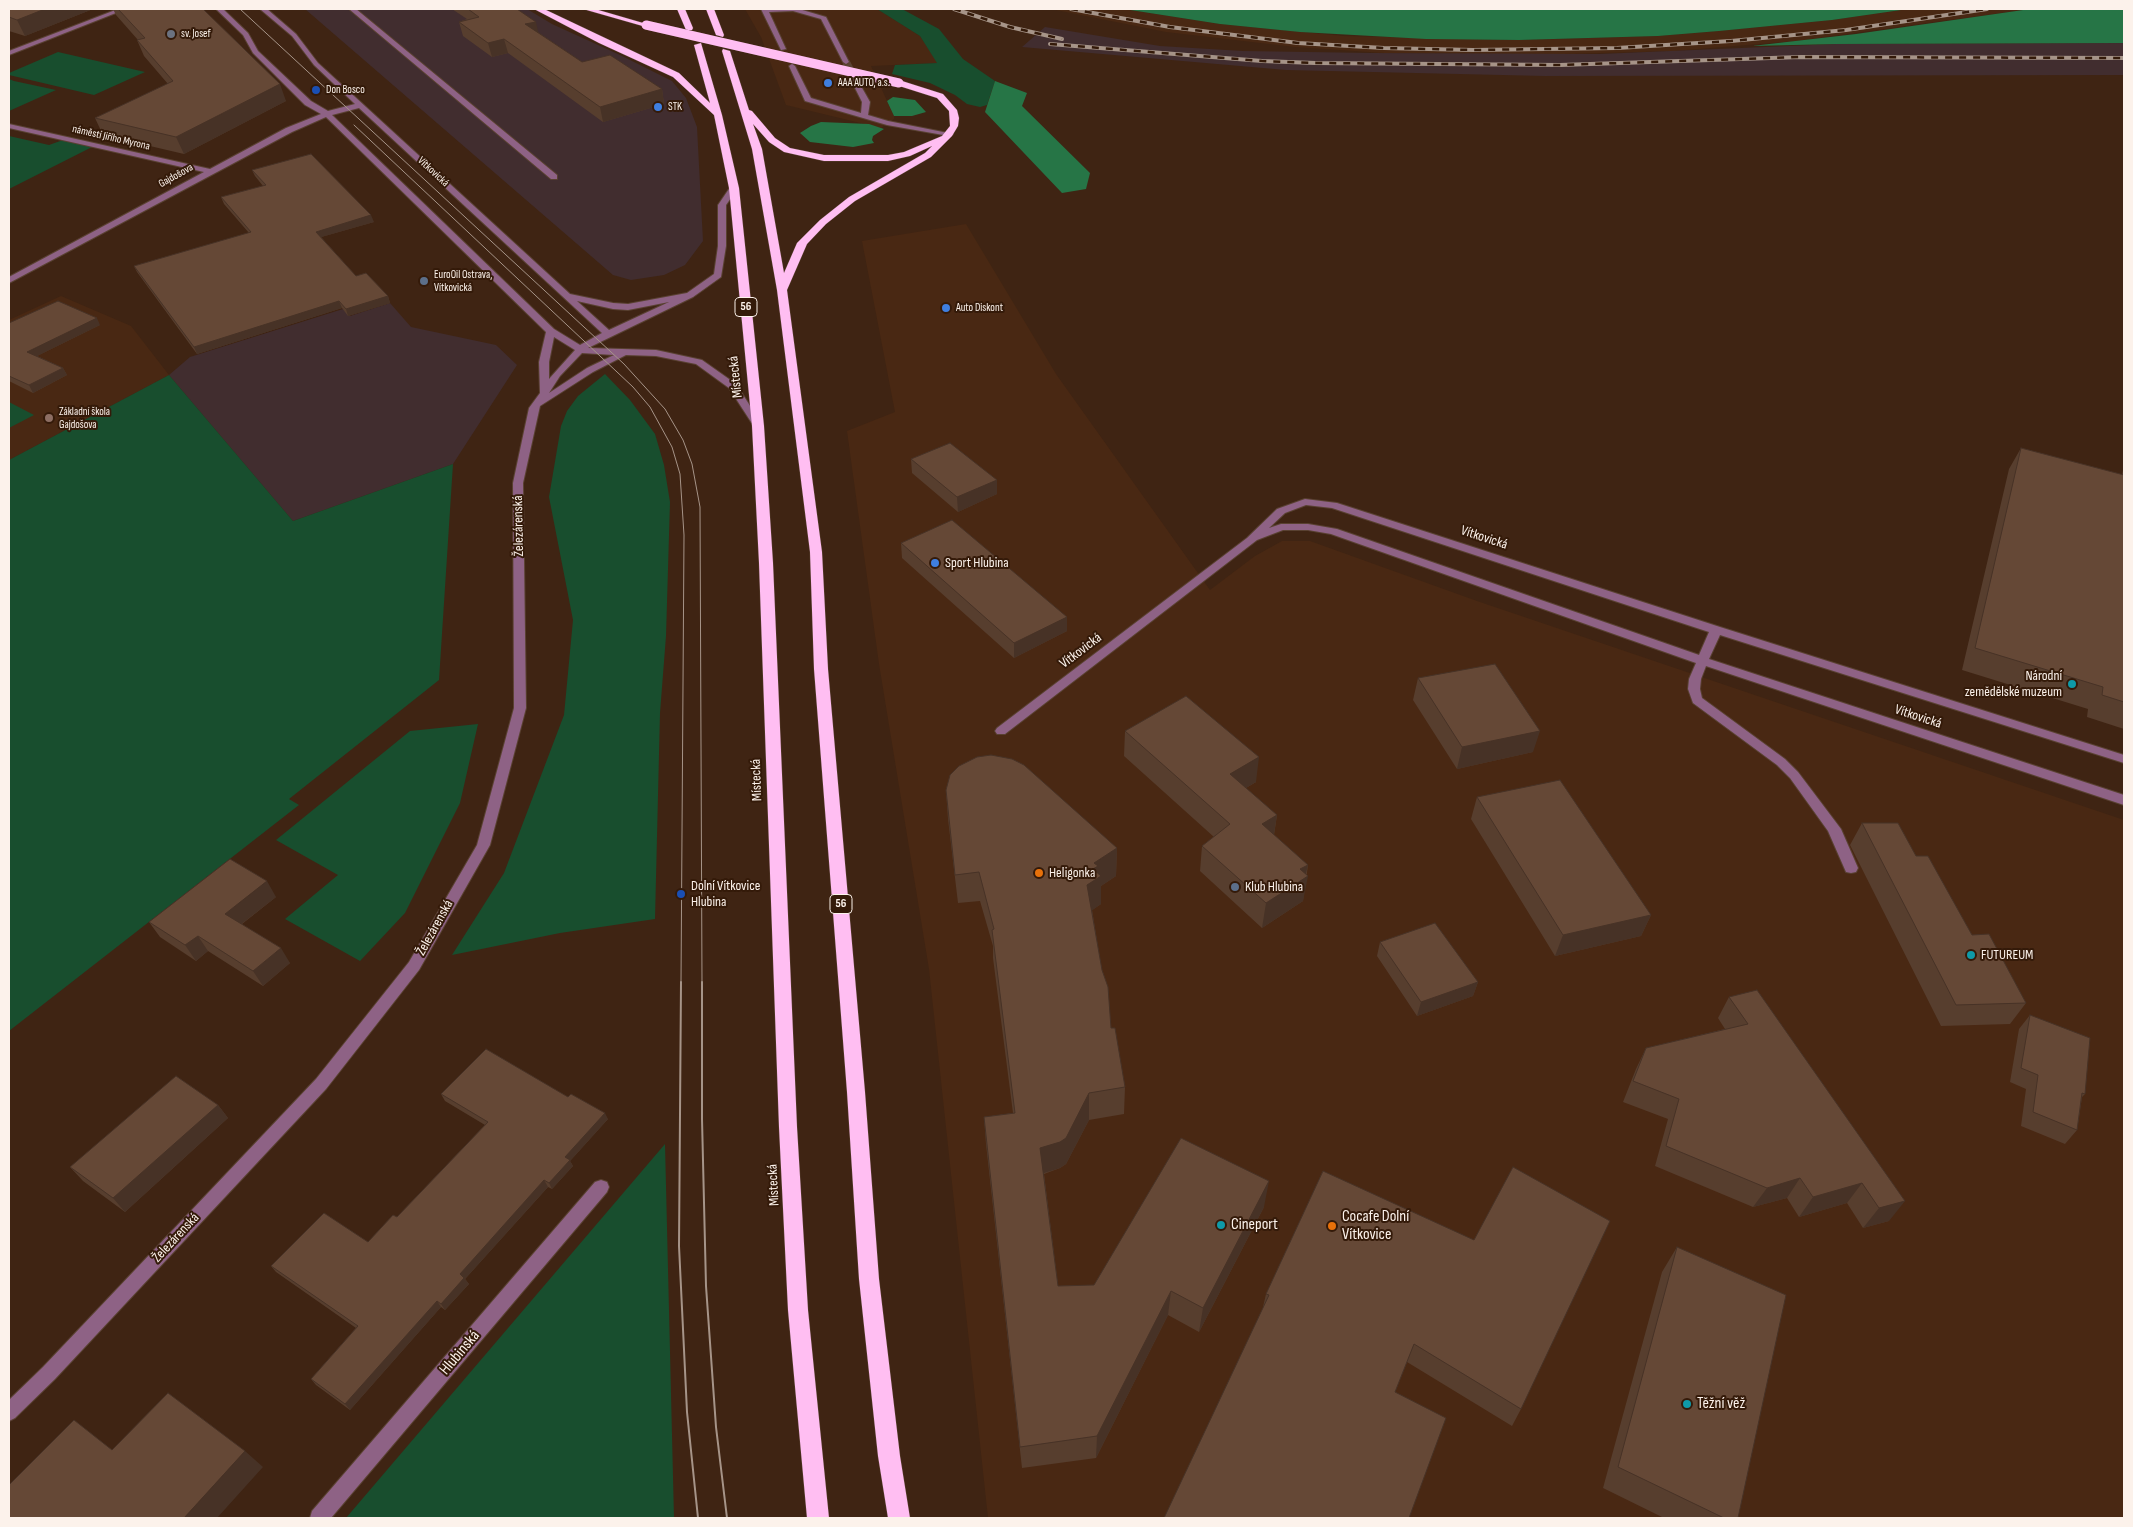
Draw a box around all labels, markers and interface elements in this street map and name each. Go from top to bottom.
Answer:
place label: sv. Josef [181,27,211,41]
marker: sv. Josef [165,28,177,40]
place label: AAA AUTO, a.s. [838,76,890,90]
marker: AAA AUTO, a.s. [822,77,834,89]
place label: Don Bosco [326,83,365,97]
marker: Don Bosco [310,84,322,96]
place label: STK [668,100,682,114]
marker: STK [652,101,664,113]
street label: náměstí Jiřího Myrona [71,123,151,153]
street label: Vítkovická [415,154,451,190]
street label: Gajdošova [156,161,196,191]
place label: EuroOil Ostrava, Vítkovická [434,268,492,294]
marker: EuroOil Ostrava, Vítkovická [418,275,430,287]
road number: 56 [735,298,757,316]
place label: Auto Diskont [956,301,1003,315]
marker: Auto Diskont [940,302,952,314]
street label: Místecká [725,355,747,399]
place label: Základní škola Gajdošova [59,405,110,431]
marker: Základní škola Gajdošova [43,412,55,424]
street label: Železárenská [510,495,528,557]
street label: Vítkovická [1458,523,1510,553]
place label: Sport Hlubina [945,555,1009,571]
marker: Sport Hlubina [929,557,941,569]
street label: Vítkovická [1057,630,1105,672]
place label: Národní zemědělské muzeum [1965,668,2062,700]
marker: Národní zemědělské muzeum [2066,678,2078,690]
street label: Vítkovická [1892,702,1944,732]
street label: Místecká [748,759,766,801]
place label: Heligonka [1049,865,1095,881]
marker: Heligonka [1033,867,1045,879]
place label: Dolní Vítkovice Hlubina [691,878,760,910]
place label: Klub Hlubina [1245,879,1303,895]
marker: Klub Hlubina [1229,881,1241,893]
marker: Dolní Vítkovice Hlubina [675,888,687,900]
road number: 56 [830,894,852,914]
street label: Železárenská [413,897,457,959]
place label: FUTUREUM [1981,947,2033,963]
marker: FUTUREUM [1965,949,1977,961]
street label: Místecká [765,1164,783,1206]
place label: Cocafe Dolní Vítkovice [1342,1207,1409,1245]
street label: Železárenská [149,1210,203,1266]
place label: Cineport [1231,1215,1278,1235]
marker: Cineport [1215,1219,1227,1231]
marker: Cocafe Dolní Vítkovice [1326,1220,1338,1232]
street label: Hlubinská [436,1327,484,1379]
place label: Těžní věž [1697,1394,1745,1414]
marker: Těžní věž [1681,1398,1693,1410]

